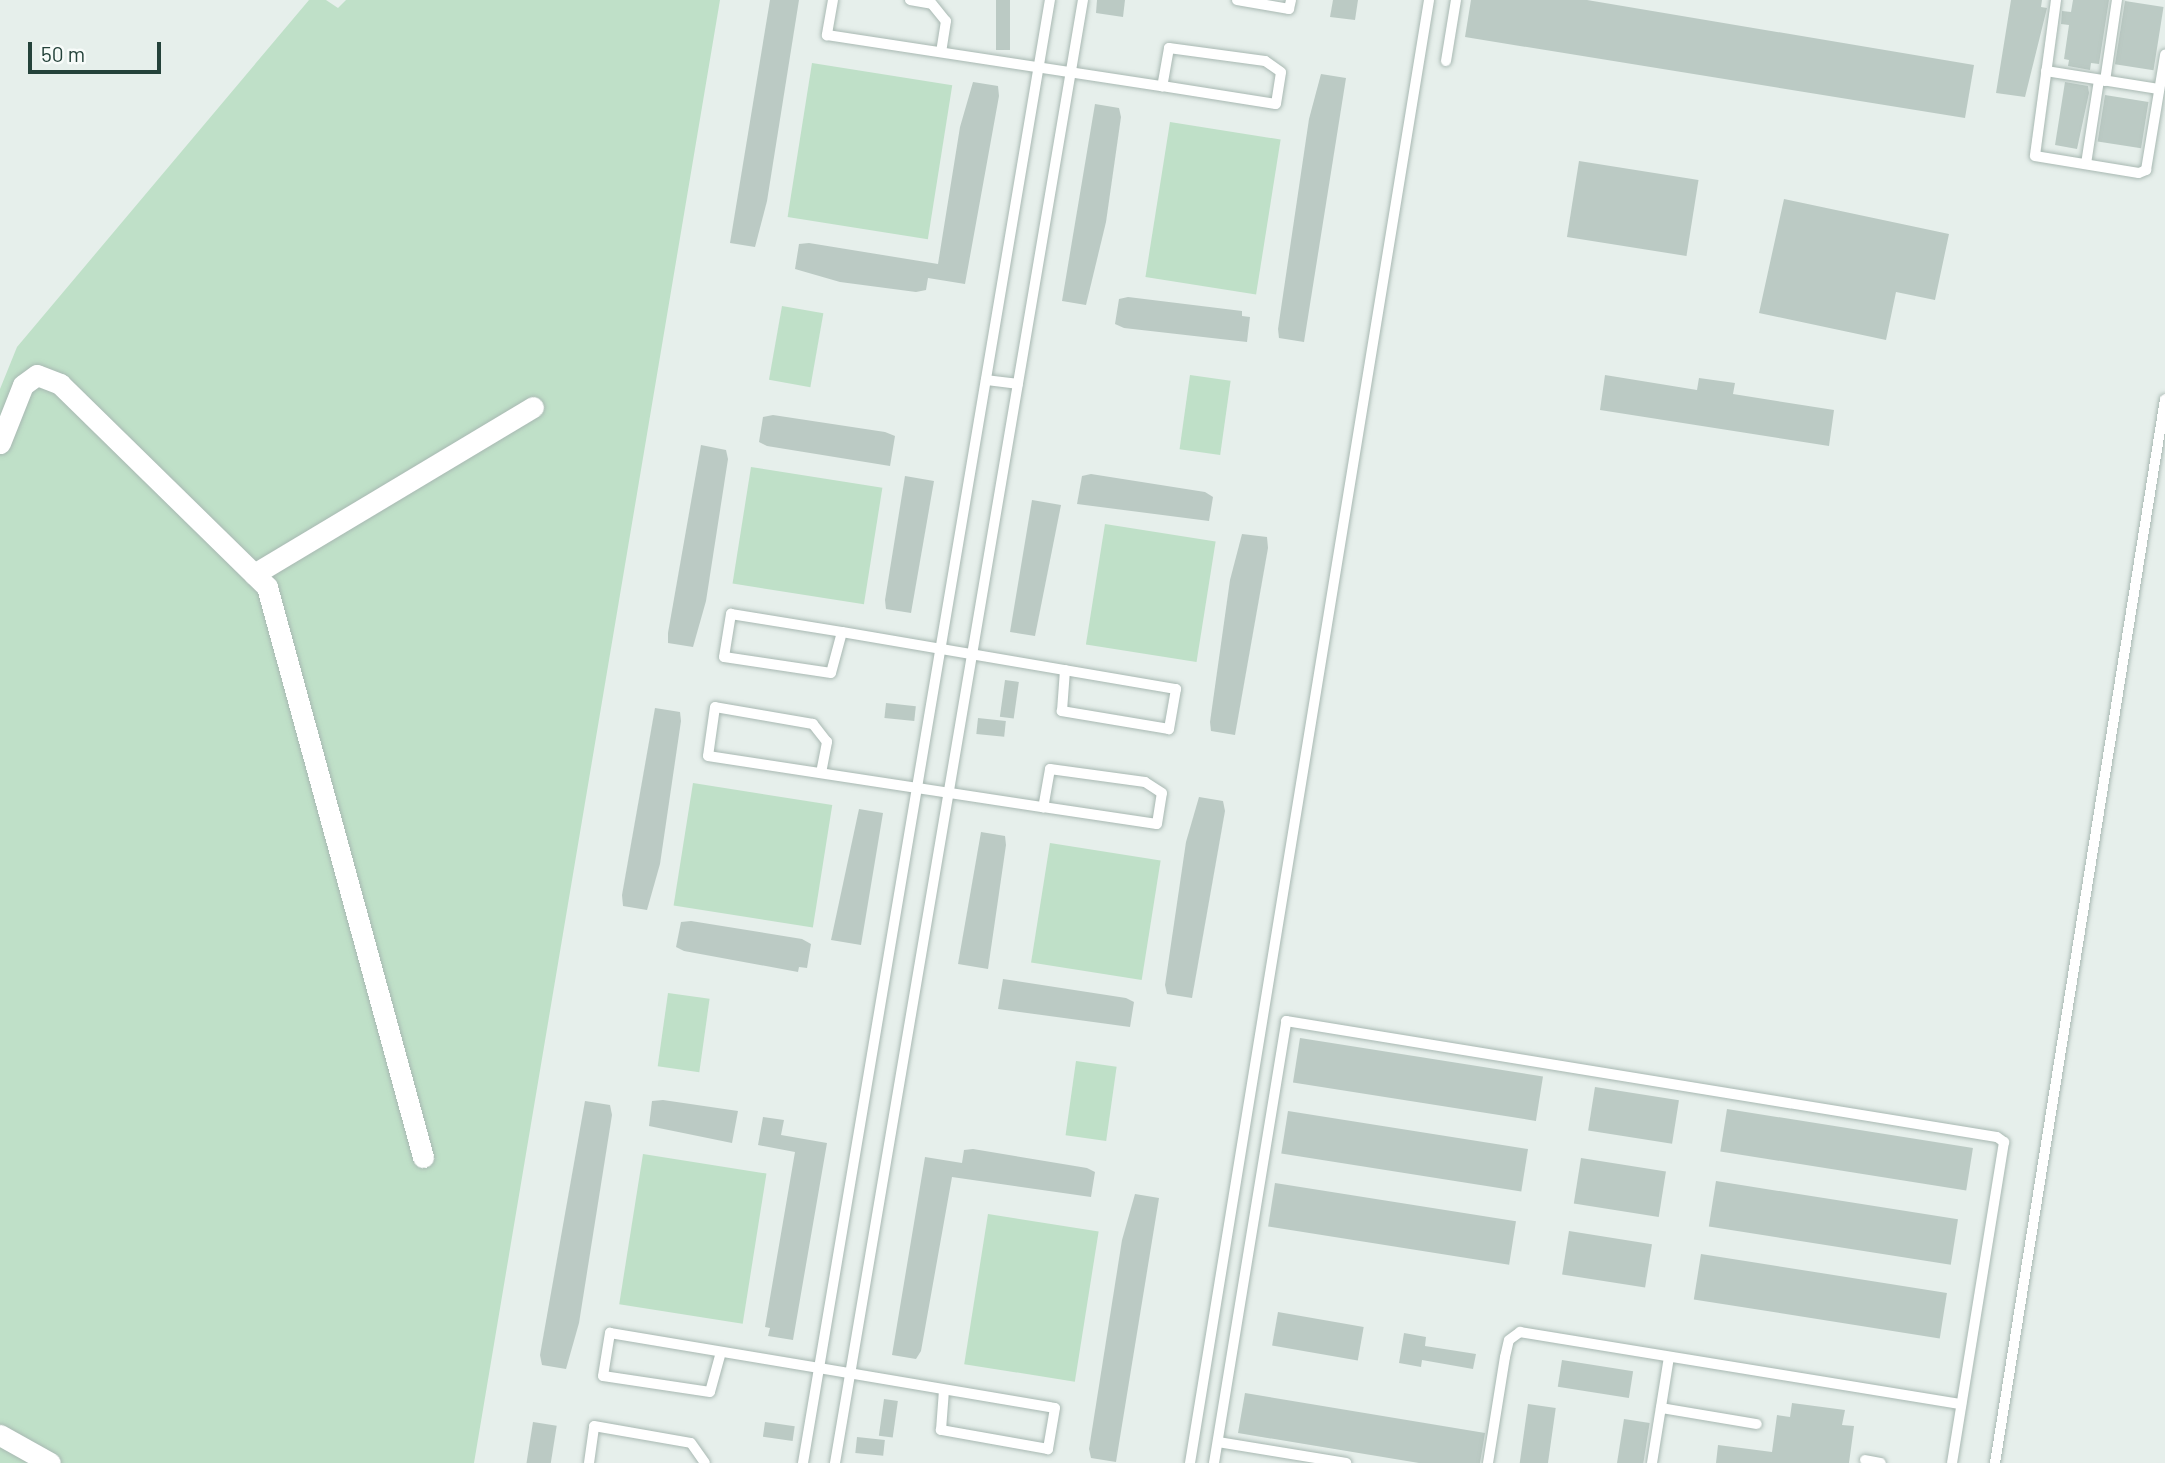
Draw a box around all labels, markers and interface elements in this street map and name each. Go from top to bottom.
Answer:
scale bar [32,28,164,72]
text: 50 m [41,41,85,66]

